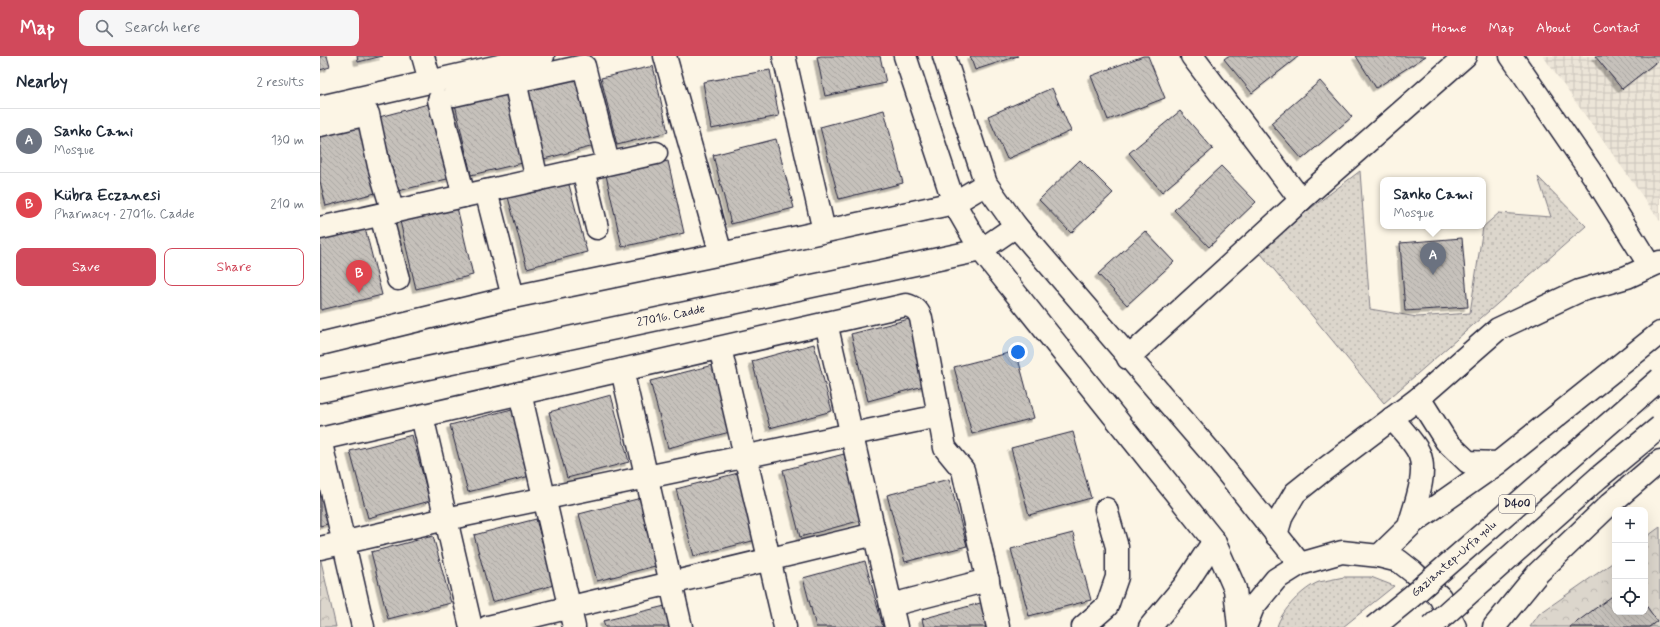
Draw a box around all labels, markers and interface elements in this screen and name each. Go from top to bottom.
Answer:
search box [79,10,359,46]
text: Map [20,16,55,41]
icon: search [93,17,115,39]
text: Search here [125,18,200,38]
text: Home [1432,19,1466,37]
text: Map [1488,19,1514,37]
text: About [1536,19,1571,37]
text: Contact [1593,19,1640,37]
text: Nearby [16,71,68,93]
text: 2 results [257,74,304,91]
text: Sanko Cami [54,122,133,142]
text: A [25,132,33,149]
text: 130 m [271,132,304,149]
text: Mosque [54,142,95,159]
popup [1380,177,1486,229]
text: Sanko Cami [1393,185,1473,205]
text: Kübra Eczanesi [54,186,160,206]
text: B [25,196,33,213]
text: 210 m [270,196,304,213]
text: Mosque [1393,205,1434,222]
text: Pharmacy · 27016. Cadde [54,206,195,223]
pin: A [1420,242,1446,275]
button: Save [16,248,156,286]
button: Share [164,248,304,286]
pin: B [346,260,372,293]
street label: 27016. Cadde [636,301,707,331]
your location [1008,342,1028,362]
road number: D400 [1499,495,1535,513]
map controls [1612,507,1648,615]
button: + [1612,507,1648,543]
street label: Gaziantep-Urfa yolu [1408,517,1501,601]
button: − [1612,543,1648,579]
button: locate [1612,579,1648,615]

